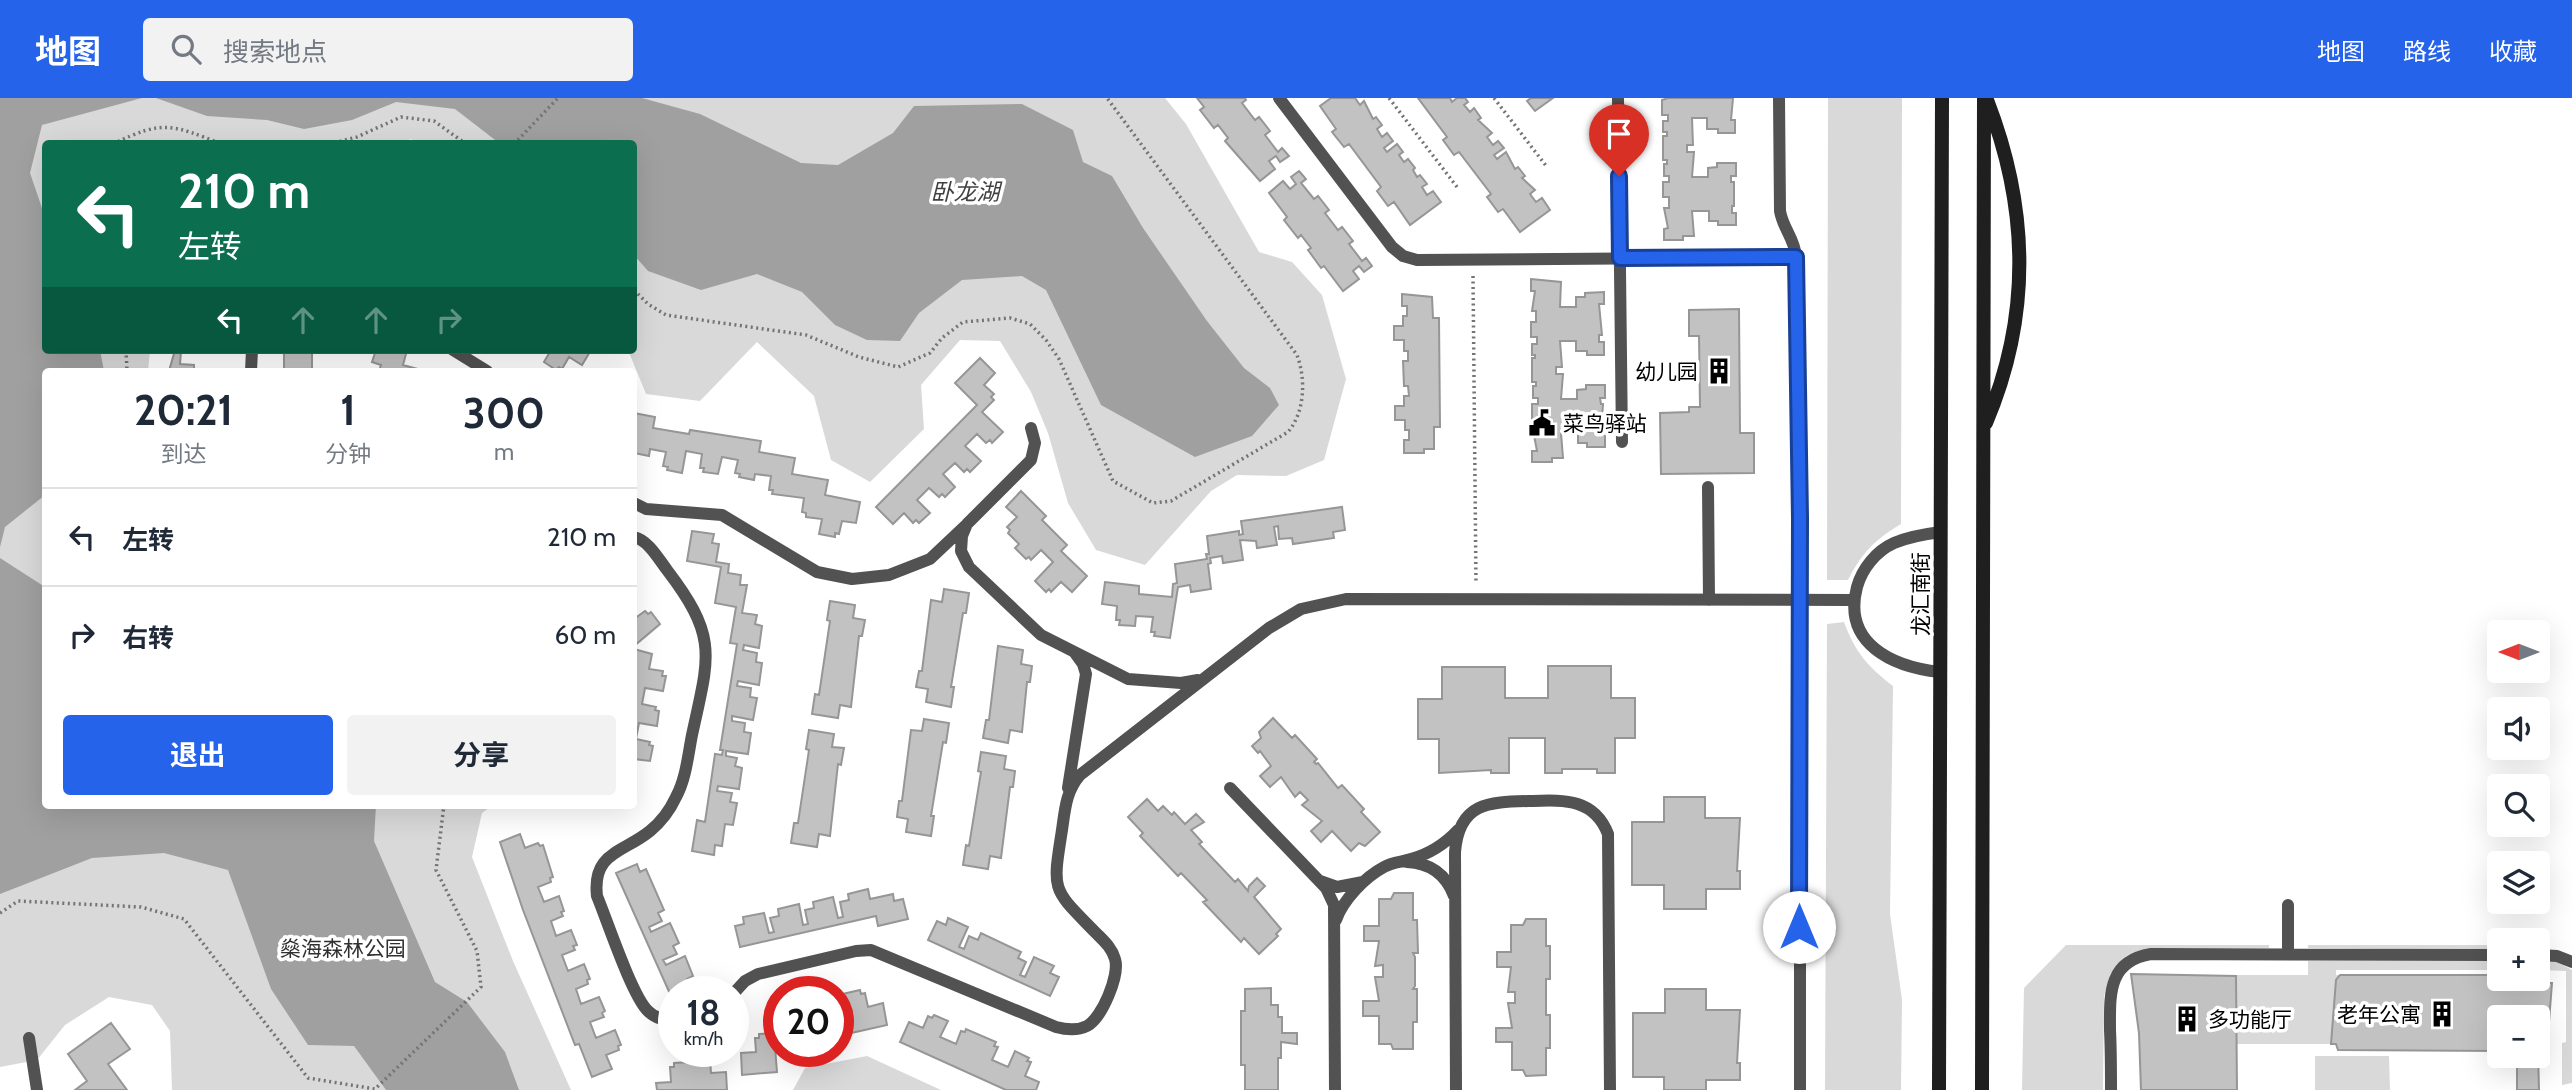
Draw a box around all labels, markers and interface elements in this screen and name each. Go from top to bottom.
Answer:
search box [143,18,633,81]
icon: search [167,30,205,68]
text: 地图 [35,31,101,71]
text: 搜索地点 [223,36,327,68]
text: 地图 [2317,37,2365,66]
text: 路线 [2403,37,2451,66]
text: 收藏 [2489,37,2537,66]
pin [1589,104,1649,176]
icon: arrive [1600,115,1638,153]
text: 210 m [178,161,310,220]
icon: left [63,168,154,259]
water label: 卧龙湖 [931,178,1003,206]
text: 左转 [178,227,242,266]
icon: left [211,301,249,339]
icon: ahead [284,301,322,339]
icon: ahead [357,301,395,339]
icon: right [430,301,468,339]
building icon: 幼儿园 [1704,356,1734,386]
place label: 幼儿园 [1635,359,1698,384]
text: 20:21 [134,384,233,436]
text: 1 [340,384,356,436]
text: 300 [463,387,545,439]
public building icon: 菜鸟驿站 [1527,408,1557,438]
place label: 菜鸟驿站 [1563,411,1647,436]
text: m [494,438,514,466]
text: 到达 [160,440,206,468]
text: 分钟 [325,440,371,468]
icon: left [63,518,101,556]
text: 210 m [547,521,616,553]
text: 左转 [122,524,174,556]
street label: 龙汇南街 [1908,552,1933,636]
icon: right [63,616,101,654]
text: 60 m [554,619,616,651]
north arrow [2487,620,2550,682]
map controls [2487,620,2550,1068]
text: 右转 [122,622,174,654]
button: sound [2487,697,2550,760]
button: 退出 [63,715,333,795]
button: 分享 [347,715,616,795]
button: search [2487,774,2550,837]
button: layers [2487,851,2550,914]
position arrow [1762,890,1836,964]
button: + [2487,928,2550,991]
park label: 燊海森林公园 [280,936,406,961]
speed limit sign: 20 [763,976,854,1067]
text: 18 [686,991,721,1034]
building icon: 老年公寓 [2427,999,2457,1029]
place label: 老年公寓 [2337,1002,2421,1027]
building icon: 多功能厅 [2172,1004,2202,1034]
button: − [2487,1005,2550,1068]
place label: 多功能厅 [2208,1007,2292,1032]
text: km/h [684,1028,723,1050]

